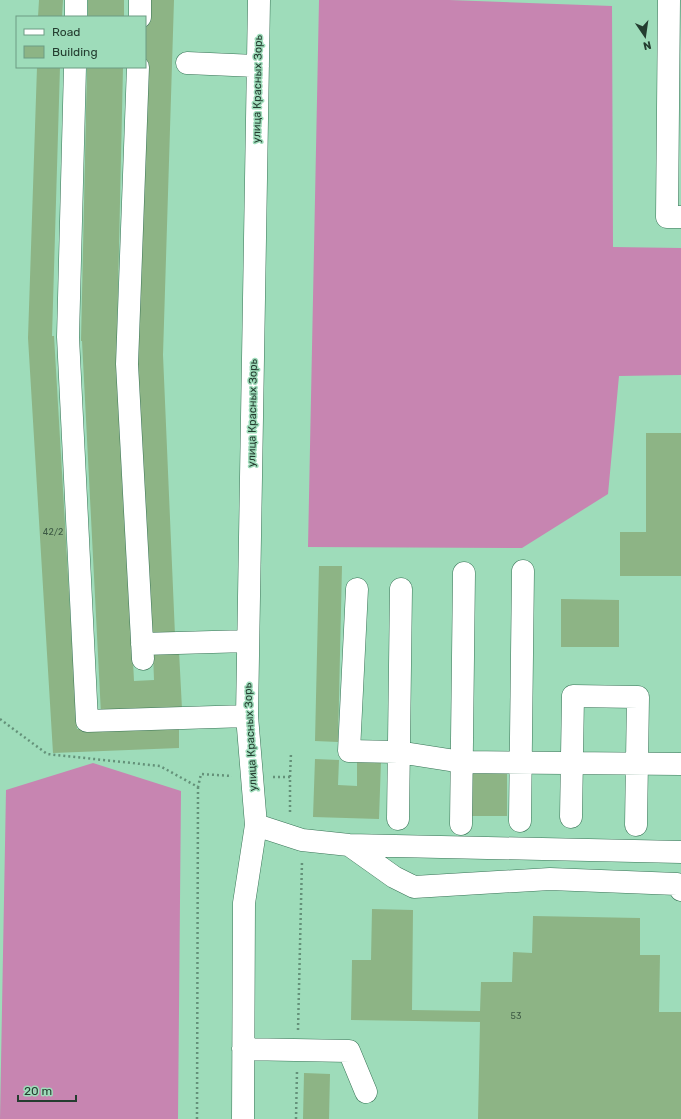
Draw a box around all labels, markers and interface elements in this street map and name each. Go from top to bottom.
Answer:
legend [16,16,146,68]
north arrow [625,16,665,56]
text: Road [52,25,80,39]
street label: улица Красных Зорь [250,34,265,143]
text: N [642,38,652,52]
text: Building [52,45,98,59]
street label: улица Красных Зорь [245,358,260,467]
house number: 42/2 [43,527,63,537]
street label: улица Красных Зорь [241,682,260,791]
house number: 53 [511,1011,521,1021]
scale bar [18,1077,76,1103]
text: 20 m [24,1084,52,1098]

